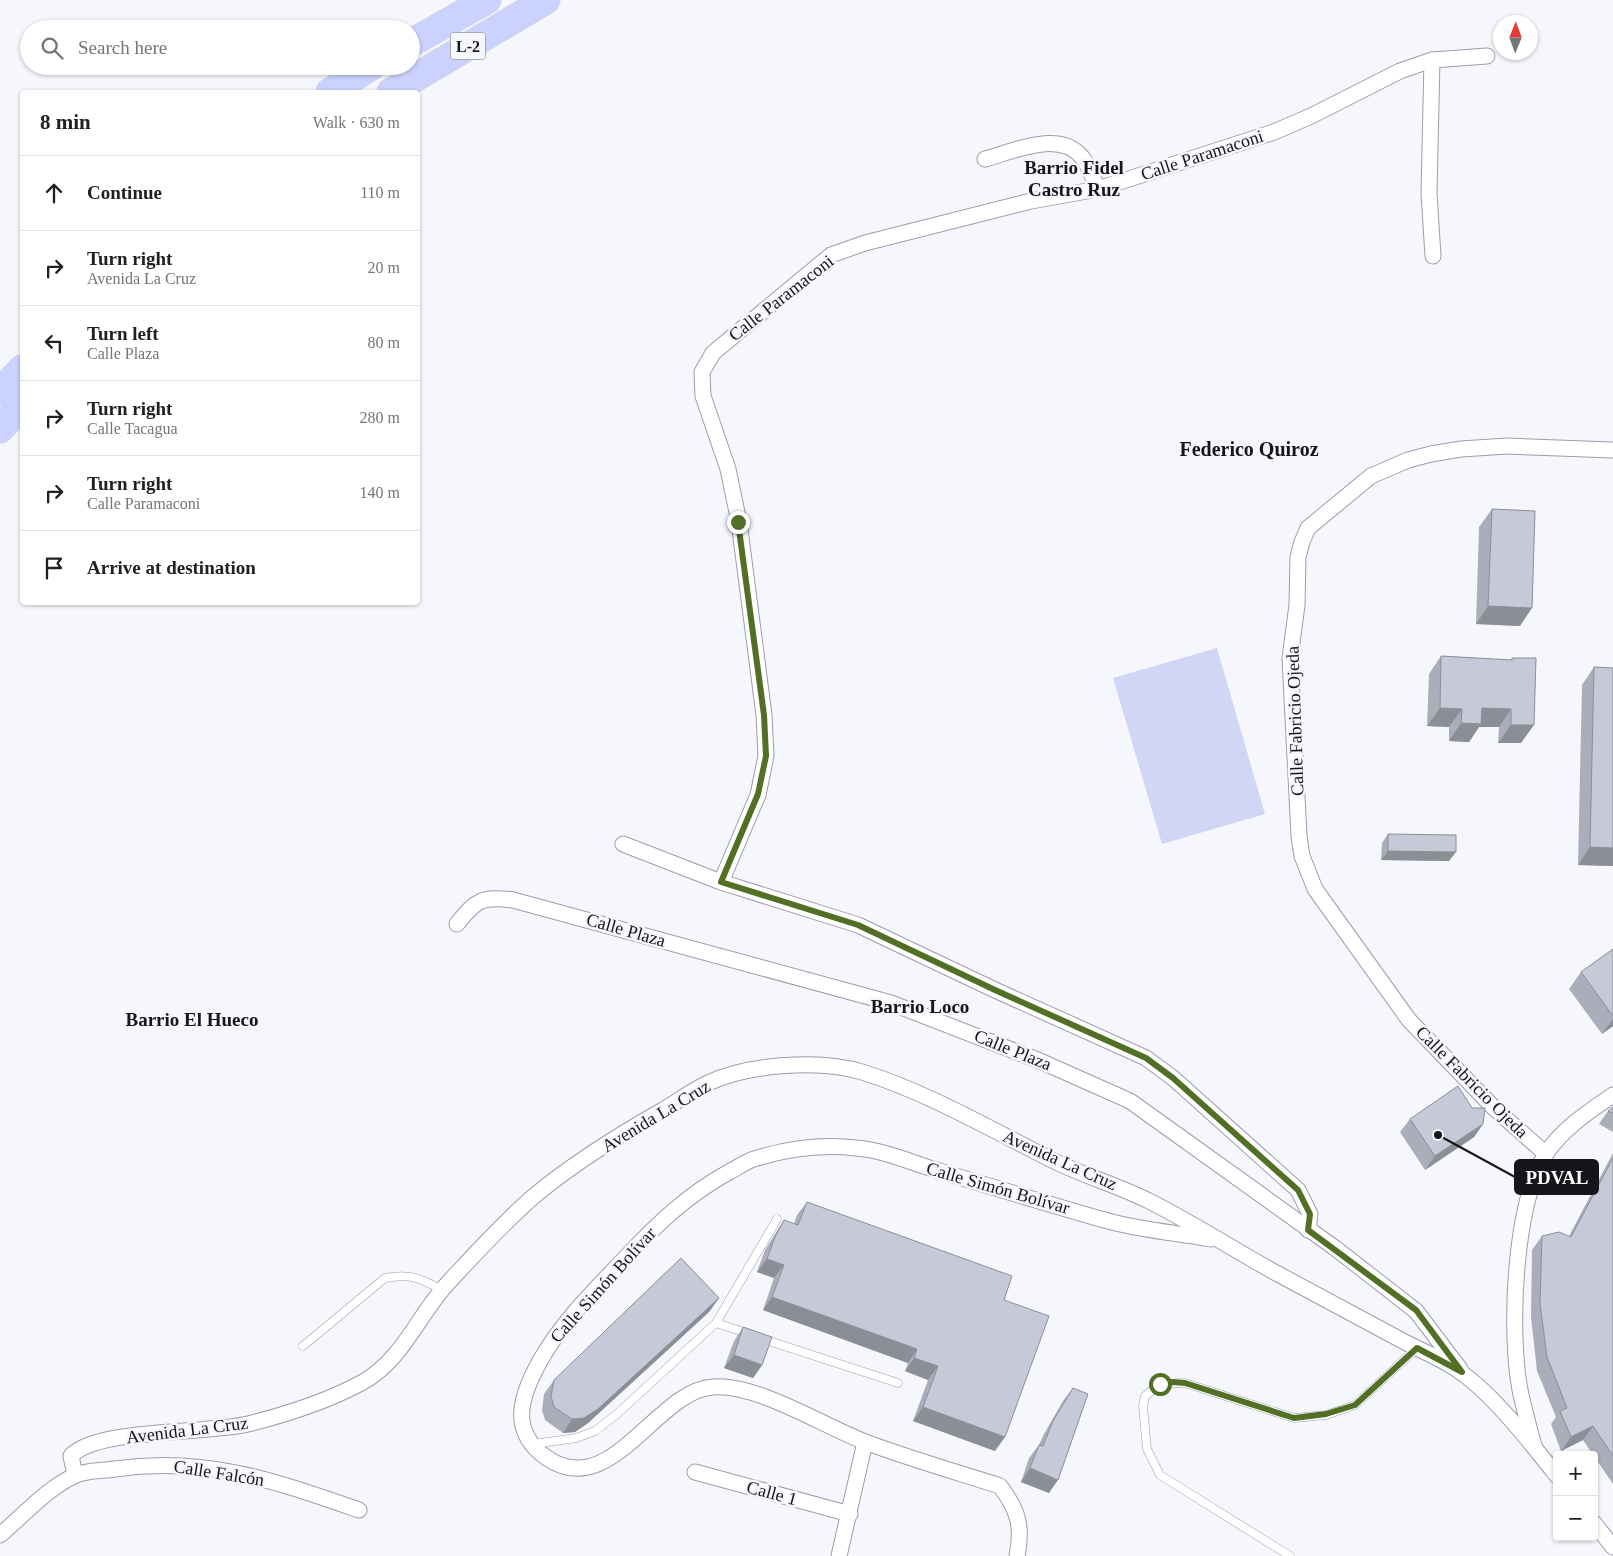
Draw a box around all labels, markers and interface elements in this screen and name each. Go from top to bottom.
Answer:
north arrow [1493,15,1538,60]
search box [20,20,420,75]
road number: L-2 [450,32,486,59]
icon: search [38,34,66,62]
text: Search here [78,37,167,58]
text: 8 min [40,110,91,134]
text: Walk · 630 m [313,114,400,131]
street label: Calle Paramaconi [1138,126,1266,184]
district label: Barrio Fidel Castro Ruz [1024,157,1124,200]
icon: ahead [40,179,68,207]
text: Continue [87,182,162,203]
text: 110 m [360,184,400,201]
text: Turn right [87,248,172,269]
street label: Calle Paramaconi [725,251,837,345]
icon: right [40,254,68,282]
text: 20 m [368,259,400,276]
text: Avenida La Cruz [87,270,196,287]
text: Turn left [87,323,159,344]
icon: left [40,329,68,357]
text: 80 m [368,334,400,351]
text: Calle Plaza [87,345,159,362]
text: Turn right [87,398,172,419]
icon: right [40,404,68,432]
text: 280 m [360,409,400,426]
text: Calle Tacagua [87,420,178,437]
district label: Federico Quiroz [1179,438,1319,460]
text: Turn right [87,473,172,494]
icon: right [40,479,68,507]
text: 140 m [360,484,400,501]
text: Calle Paramaconi [87,495,200,512]
route end [727,511,750,534]
icon: arrive [40,554,68,582]
text: Arrive at destination [87,557,256,578]
street label: Calle Fabricio Ojeda [1282,646,1308,796]
street label: Calle Plaza [584,909,668,951]
district label: Barrio Loco [871,996,969,1017]
district label: Barrio El Hueco [126,1009,258,1030]
street label: Calle Fabricio Ojeda [1412,1022,1532,1142]
street label: Calle Plaza [971,1025,1055,1075]
street label: Avenida La Cruz [598,1076,714,1156]
street label: Avenida La Cruz [1000,1126,1120,1194]
street label: Calle Simón Bolívar [924,1158,1072,1218]
callout: PDVAL [1515,1160,1598,1194]
text: PDVAL [1526,1167,1589,1188]
street label: Calle Simón Bolívar [546,1223,660,1347]
route start [1149,1373,1172,1396]
street label: Avenida La Cruz [125,1413,249,1447]
map controls [1553,1451,1598,1541]
button: + [1553,1451,1598,1496]
street label: Calle Falcón [172,1456,266,1490]
street label: Calle 1 [745,1477,799,1509]
button: − [1553,1496,1598,1541]

